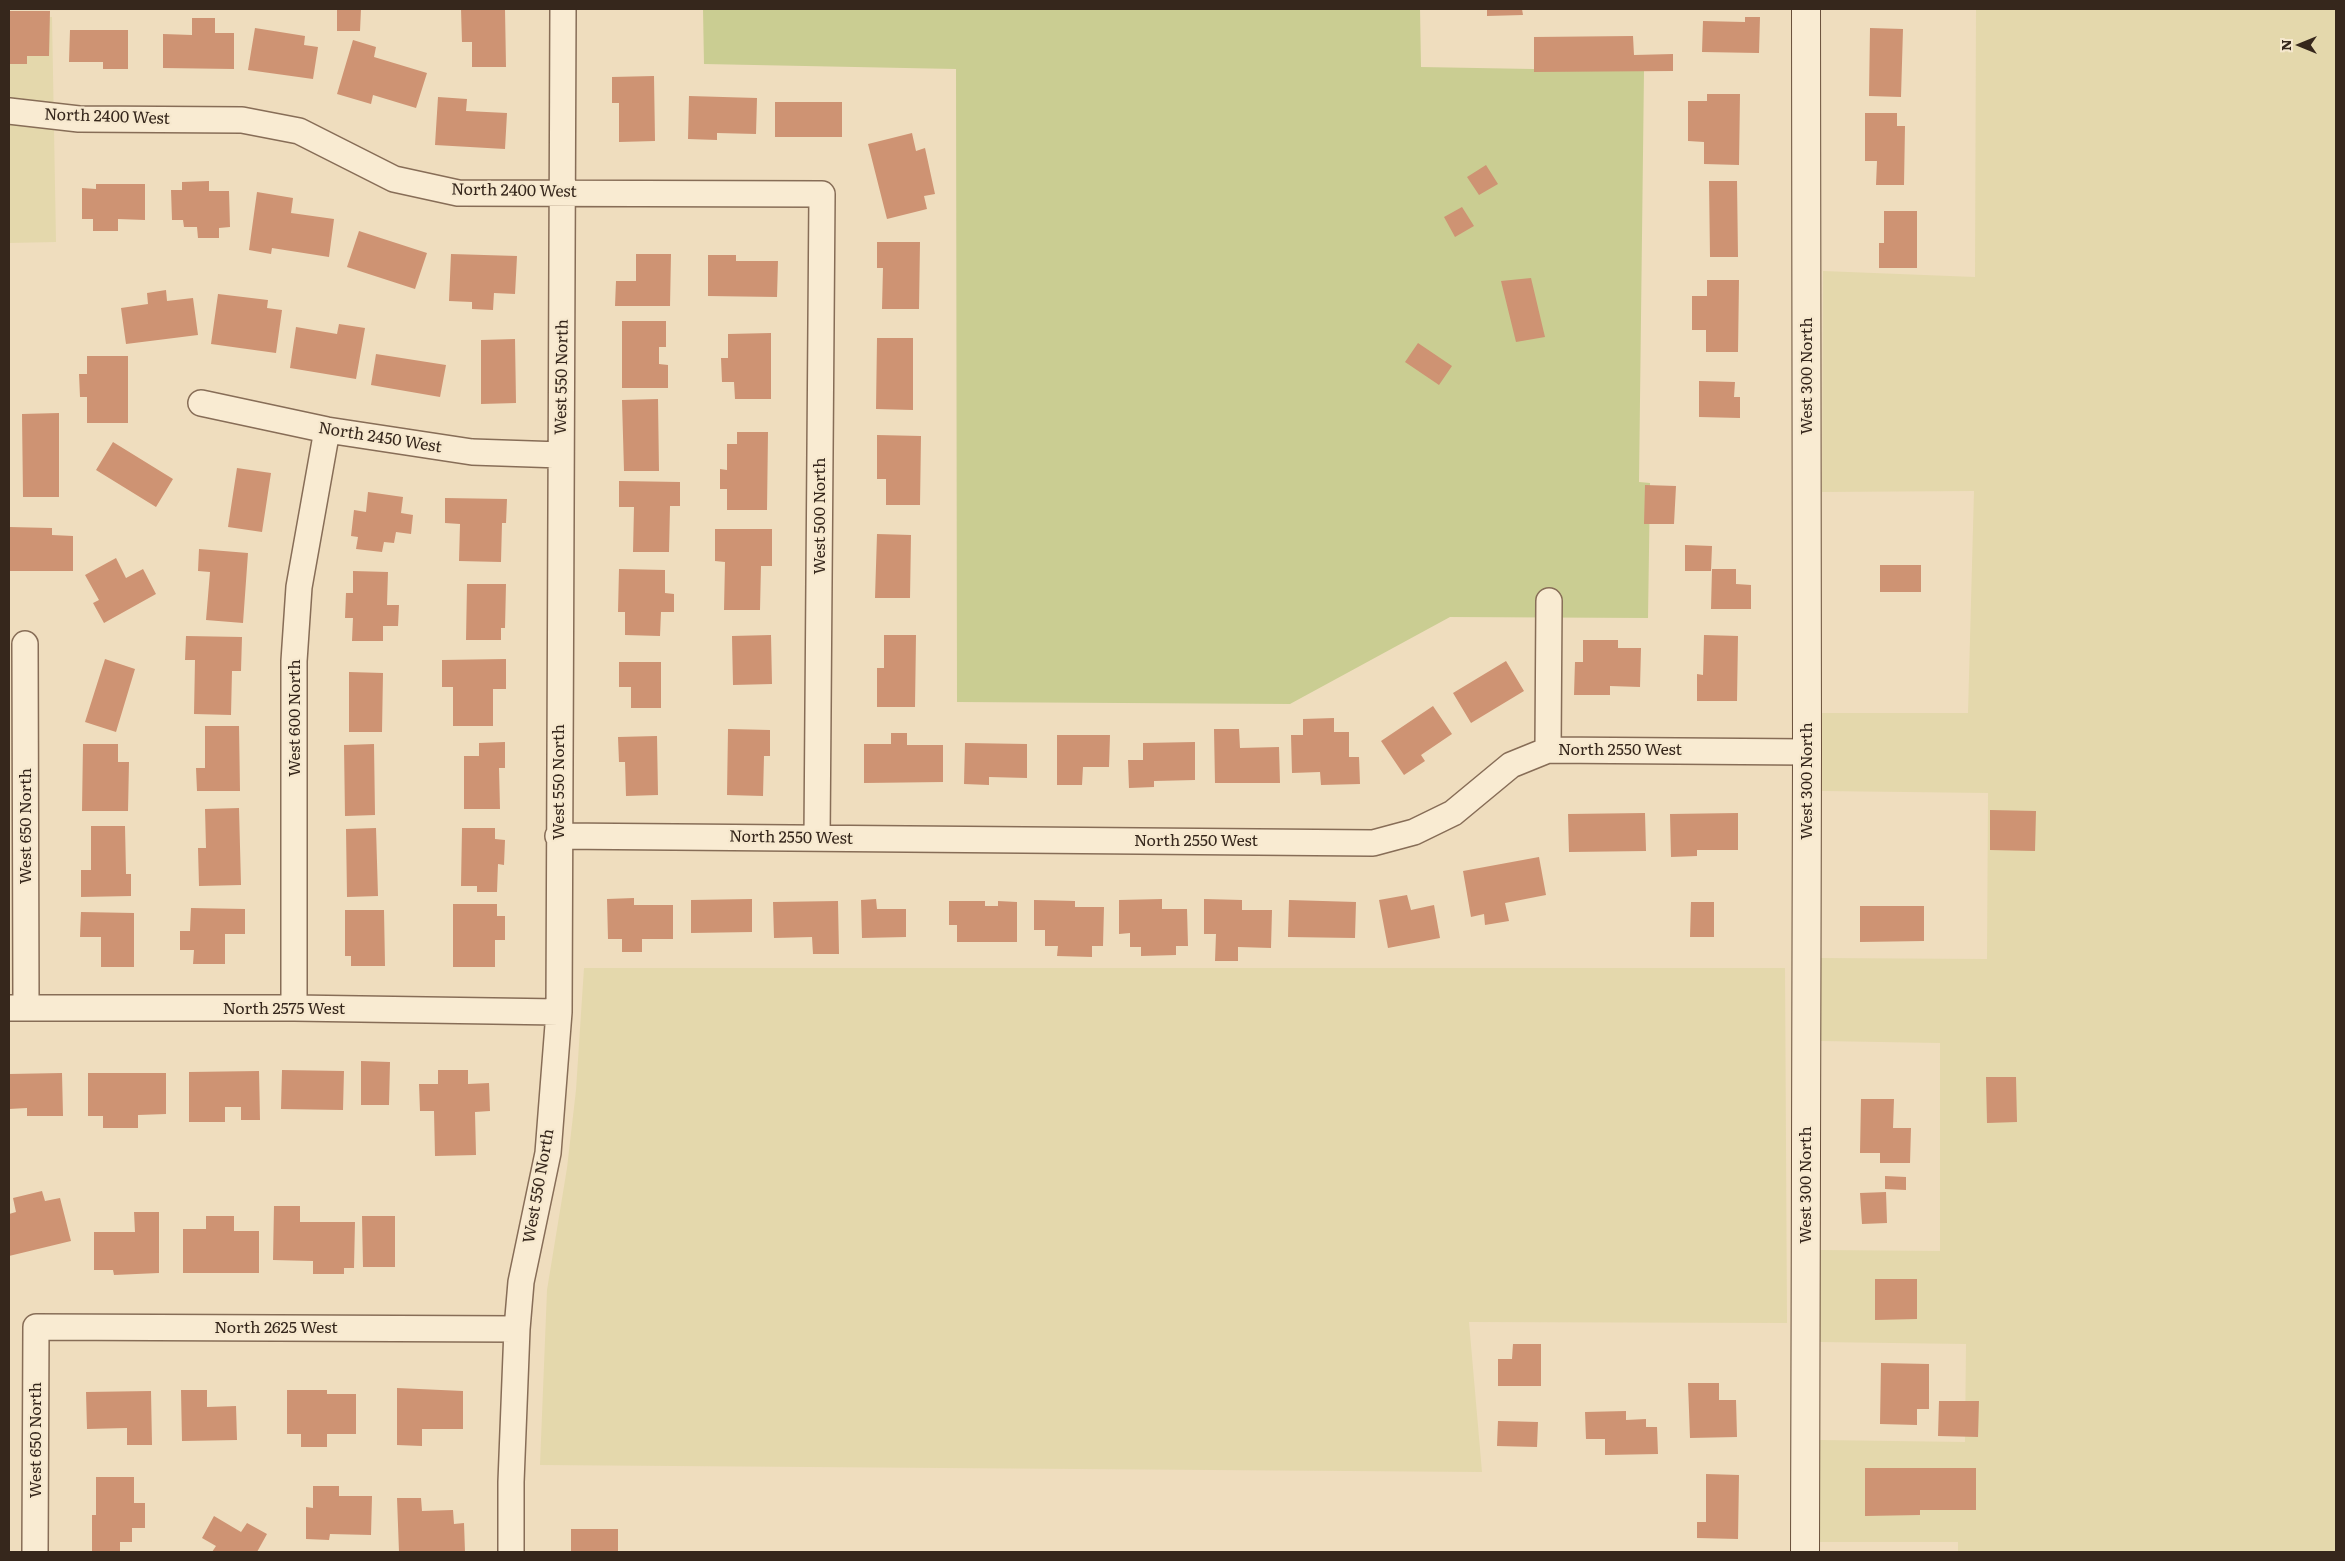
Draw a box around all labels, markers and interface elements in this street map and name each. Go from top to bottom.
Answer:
north arrow [2275,20,2325,70]
text: N [2275,39,2295,51]
street label: North 2400 West [44,105,170,129]
street label: North 2400 West [451,180,577,202]
street label: West 300 North [1797,317,1817,435]
street label: West 550 North [551,319,573,435]
street label: North 2450 West [317,419,443,457]
street label: West 500 North [810,457,830,575]
street label: West 600 North [285,659,305,777]
street label: West 300 North [1797,722,1817,840]
street label: West 550 North [549,724,569,840]
street label: North 2550 West [1558,740,1682,760]
street label: West 650 North [16,768,36,884]
street label: North 2550 West [729,827,853,849]
street label: North 2550 West [1134,831,1258,851]
street label: North 2575 West [223,999,345,1019]
street label: West 300 North [1796,1126,1816,1244]
street label: West 550 North [519,1127,559,1245]
street label: North 2625 West [214,1318,338,1338]
street label: West 650 North [26,1382,46,1498]

